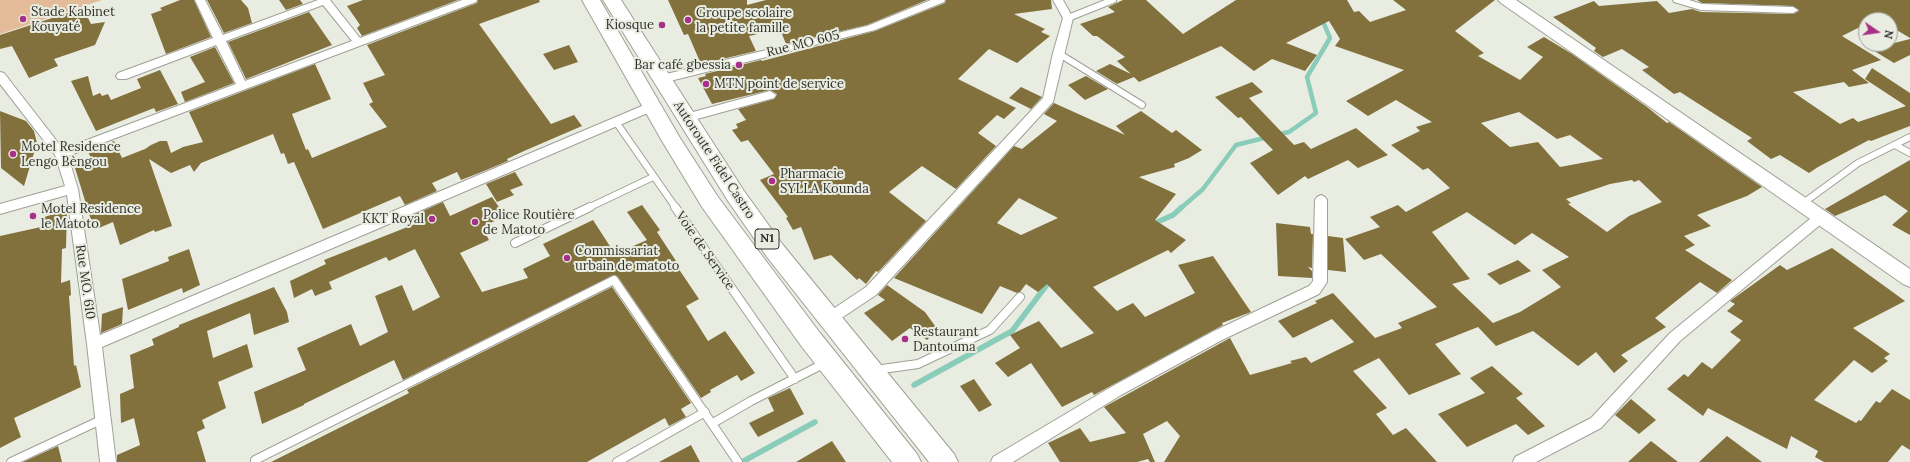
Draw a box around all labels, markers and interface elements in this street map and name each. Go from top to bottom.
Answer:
place label: Stade Kabinet Kouyaté [31,4,115,35]
place label: Groupe scolaire la petite famille [696,5,792,36]
north arrow [1858,12,1898,52]
marker: Stade Kabinet Kouyaté [18,14,28,24]
marker: Groupe scolaire la petite famille [683,15,693,25]
place label: Kiosque [606,17,654,33]
marker: Kiosque [657,20,667,30]
street label: Rue MO 605 [765,27,841,61]
text: N [1881,29,1896,40]
place label: Bar café gbessia [634,57,731,73]
marker: Bar café gbessia [734,60,744,70]
place label: MTN point de service [714,76,844,92]
marker: MTN point de service [701,79,711,89]
street label: Autoroute Fidel Castro [670,98,758,222]
place label: Motel Residence Lengo Bèngou [21,139,121,170]
marker: Motel Residence Lengo Bèngou [8,149,18,159]
place label: Pharmacie SYLLA Kounda [780,166,869,197]
marker: Pharmacie SYLLA Kounda [767,176,777,186]
place label: Motel Residence le Matoto [41,201,141,232]
place label: Police Routière de Matoto [483,207,575,238]
street label: Voie de Service [672,209,738,293]
marker: Motel Residence le Matoto [28,211,38,221]
place label: KKT Royal [362,211,424,227]
marker: KKT Royal [427,214,437,224]
marker: Police Routière de Matoto [470,217,480,227]
road number: N1 [755,229,779,249]
place label: Commissariat urbain de matoto [575,243,679,274]
street label: Rue MO. 610 [72,244,98,320]
marker: Commissariat urbain de matoto [562,253,572,263]
place label: Restaurant Dantouma [913,324,979,355]
marker: Restaurant Dantouma [900,334,910,344]

